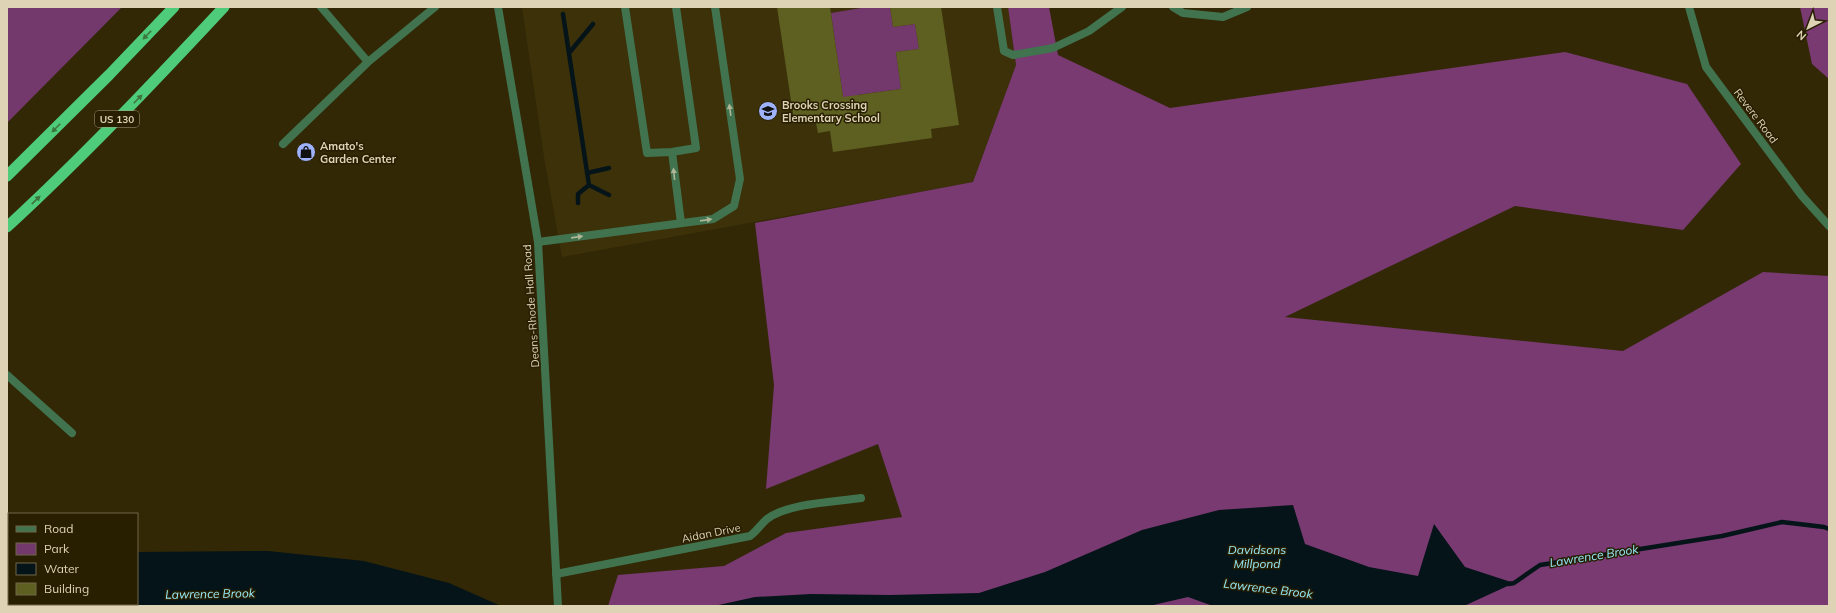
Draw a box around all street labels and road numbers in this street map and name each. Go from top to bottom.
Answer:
street label: Revere Road [1731,86,1781,146]
road number: US 130 [95,111,139,127]
street label: Deans-Rhode Hall Road [520,244,542,368]
street label: Aidan Drive [680,520,742,546]

